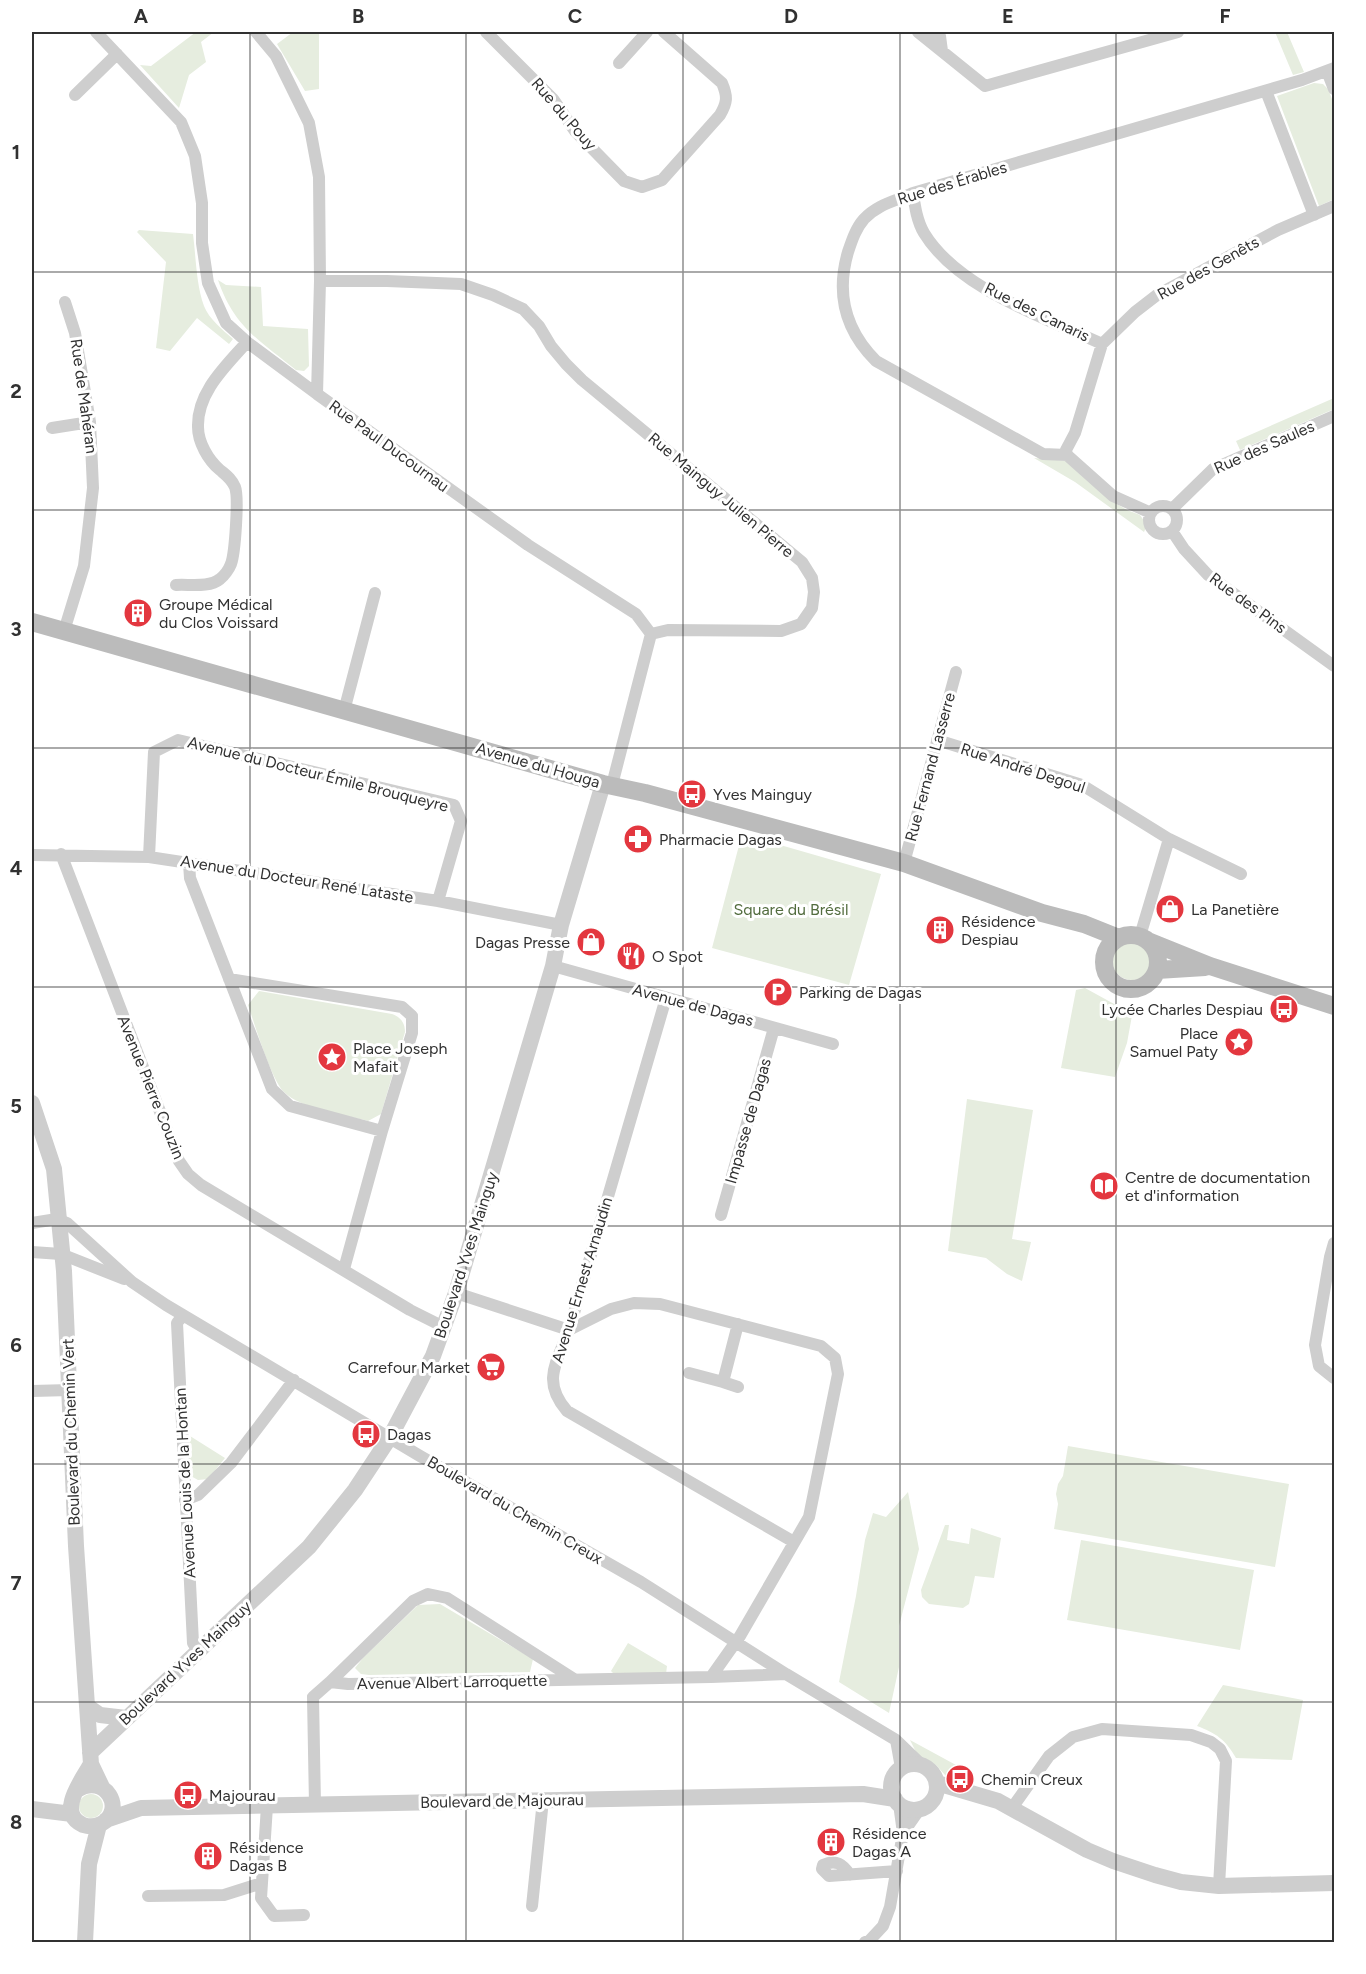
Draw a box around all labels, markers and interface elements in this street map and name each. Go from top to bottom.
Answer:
text: A [134,4,149,28]
text: B [352,4,364,28]
text: C [568,4,582,28]
text: D [784,4,798,28]
text: E [1002,4,1014,28]
text: F [1219,4,1231,28]
street label: Rue du Pouy [527,74,601,154]
text: 1 [12,140,20,164]
street label: Rue des Érables [895,157,1009,209]
street label: Rue des Genêts [1154,232,1262,304]
street label: Rue des Canaris [981,278,1093,346]
street label: Rue de Mahéran [67,337,101,455]
text: 2 [10,379,22,403]
street label: Rue Paul Ducournau [325,396,453,496]
street label: Rue des Saules [1211,416,1317,478]
street label: Rue Mainguy Julien Pierre [644,429,798,562]
street label: Rue des Pins [1206,569,1290,637]
place label: Groupe Médical du Clos Voissard [159,595,278,632]
building icon: Groupe Médical du Clos Voissard [122,597,154,629]
text: 3 [10,617,22,641]
street label: Rue Fernand Lasserre [901,690,959,844]
street label: Avenue du Docteur Émile Brouqueyre [186,732,451,816]
street label: Avenue du Houga [474,738,602,792]
street label: Rue André Degoul [958,739,1088,797]
bus stop icon: Yves Mainguy [676,778,708,810]
place label: Yves Mainguy [713,785,812,804]
pharmacy icon: Pharmacie Dagas [622,823,654,855]
place label: Pharmacie Dagas [659,830,782,849]
street label: Avenue du Docteur René Lataste [179,851,415,907]
text: 4 [10,856,23,880]
shop icon: La Panetière [1154,893,1186,925]
park label: Square du Brésil [733,900,849,919]
place label: La Panetière [1191,900,1279,919]
place label: Résidence Despiau [961,912,1036,949]
building icon: Résidence Despiau [924,914,956,946]
shop icon: Dagas Presse [575,926,607,958]
place label: Dagas Presse [475,933,570,952]
restaurant icon: O Spot [615,940,647,972]
place label: O Spot [652,947,703,966]
parking icon: Parking de Dagas [762,976,794,1008]
street label: Avenue de Dagas [631,980,755,1030]
place label: Parking de Dagas [799,983,922,1002]
bus stop icon: Lycée Charles Despiau [1268,993,1300,1025]
place label: Lycée Charles Despiau [1101,1000,1263,1019]
street label: Avenue Pierre Couzin [113,1012,189,1162]
place label: Place Samuel Paty [1130,1024,1219,1061]
place icon: Place Samuel Paty [1223,1026,1255,1058]
place label: Place Joseph Mafait [353,1039,447,1076]
place icon: Place Joseph Mafait [316,1041,348,1073]
street label: Impasse de Dagas [721,1056,775,1186]
text: 5 [10,1094,22,1118]
place label: Centre de documentation et d'information [1125,1168,1310,1205]
street label: Boulevard Yves Mainguy [430,1169,502,1341]
library icon: Centre de documentation et d'information [1088,1170,1120,1202]
street label: Avenue Ernest Arnaudin [548,1195,616,1365]
text: 6 [10,1333,22,1357]
street label: Boulevard du Chemin Vert [58,1338,84,1526]
supermarket icon: Carrefour Market [475,1351,507,1383]
place label: Carrefour Market [348,1358,470,1377]
street label: Avenue Louis de la Hontan [171,1387,199,1579]
bus stop icon: Dagas [350,1418,382,1450]
place label: Dagas [387,1425,431,1444]
street label: Boulevard du Chemin Creux [424,1452,606,1568]
text: 7 [10,1571,22,1595]
street label: Boulevard Yves Mainguy [115,1596,255,1729]
street label: Avenue Albert Larroquette [357,1671,548,1693]
bus stop icon: Chemin Creux [944,1763,976,1795]
place label: Chemin Creux [981,1770,1083,1789]
bus stop icon: Majourau [172,1779,204,1811]
place label: Majourau [209,1786,276,1805]
street label: Boulevard de Majourau [420,1790,584,1812]
text: 8 [10,1810,22,1834]
place label: Résidence Dagas A [852,1824,927,1861]
building icon: Résidence Dagas A [815,1826,847,1858]
place label: Résidence Dagas B [229,1838,304,1875]
building icon: Résidence Dagas B [192,1840,224,1872]

